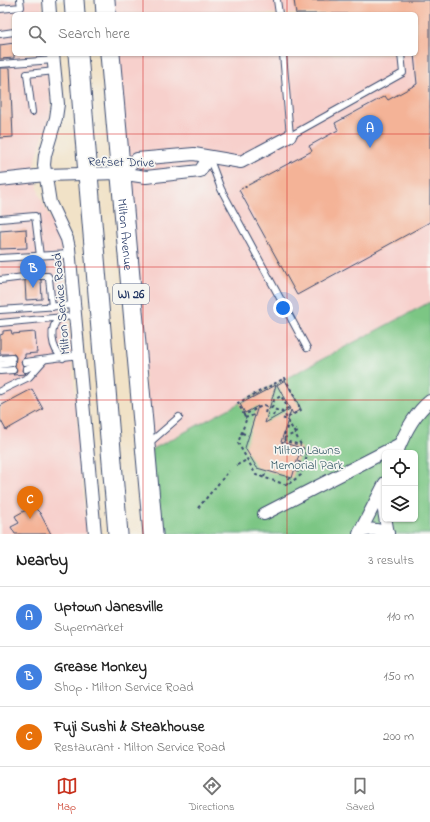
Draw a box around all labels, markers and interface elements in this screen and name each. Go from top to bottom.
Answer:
search box [12,12,418,56]
icon: search [26,23,48,45]
text: Search here [58,23,130,45]
pin: A [357,115,383,148]
street label: Refset Drive [88,152,154,173]
street label: Milton Avenue [112,198,137,271]
street label: Milton Service Road [48,252,75,355]
pin: B [20,255,46,288]
road number: WI 26 [113,284,149,304]
your location [273,298,293,318]
park label: Milton Lawns Memorial Park [271,441,344,475]
map controls [382,450,418,522]
button: locate [382,450,418,486]
pin: C [17,486,43,519]
button: layers [382,486,418,522]
text: Nearby [16,548,68,573]
text: 3 results [368,551,414,570]
text: Uptown Janesville [54,596,163,618]
text: A [25,607,33,626]
text: 110 m [387,607,414,626]
text: Supermarket [54,618,124,637]
text: Grease Monkey [54,656,147,678]
text: B [25,667,33,686]
text: 150 m [383,667,414,686]
text: Shop · Milton Service Road [54,678,194,697]
text: Fuji Sushi & Steakhouse [54,716,205,738]
text: C [25,727,33,746]
text: 200 m [383,727,414,746]
text: Restaurant · Milton Service Road [54,738,225,757]
tab: Map [56,775,78,815]
tab: Directions [189,775,234,815]
tab: Saved [346,775,374,815]

